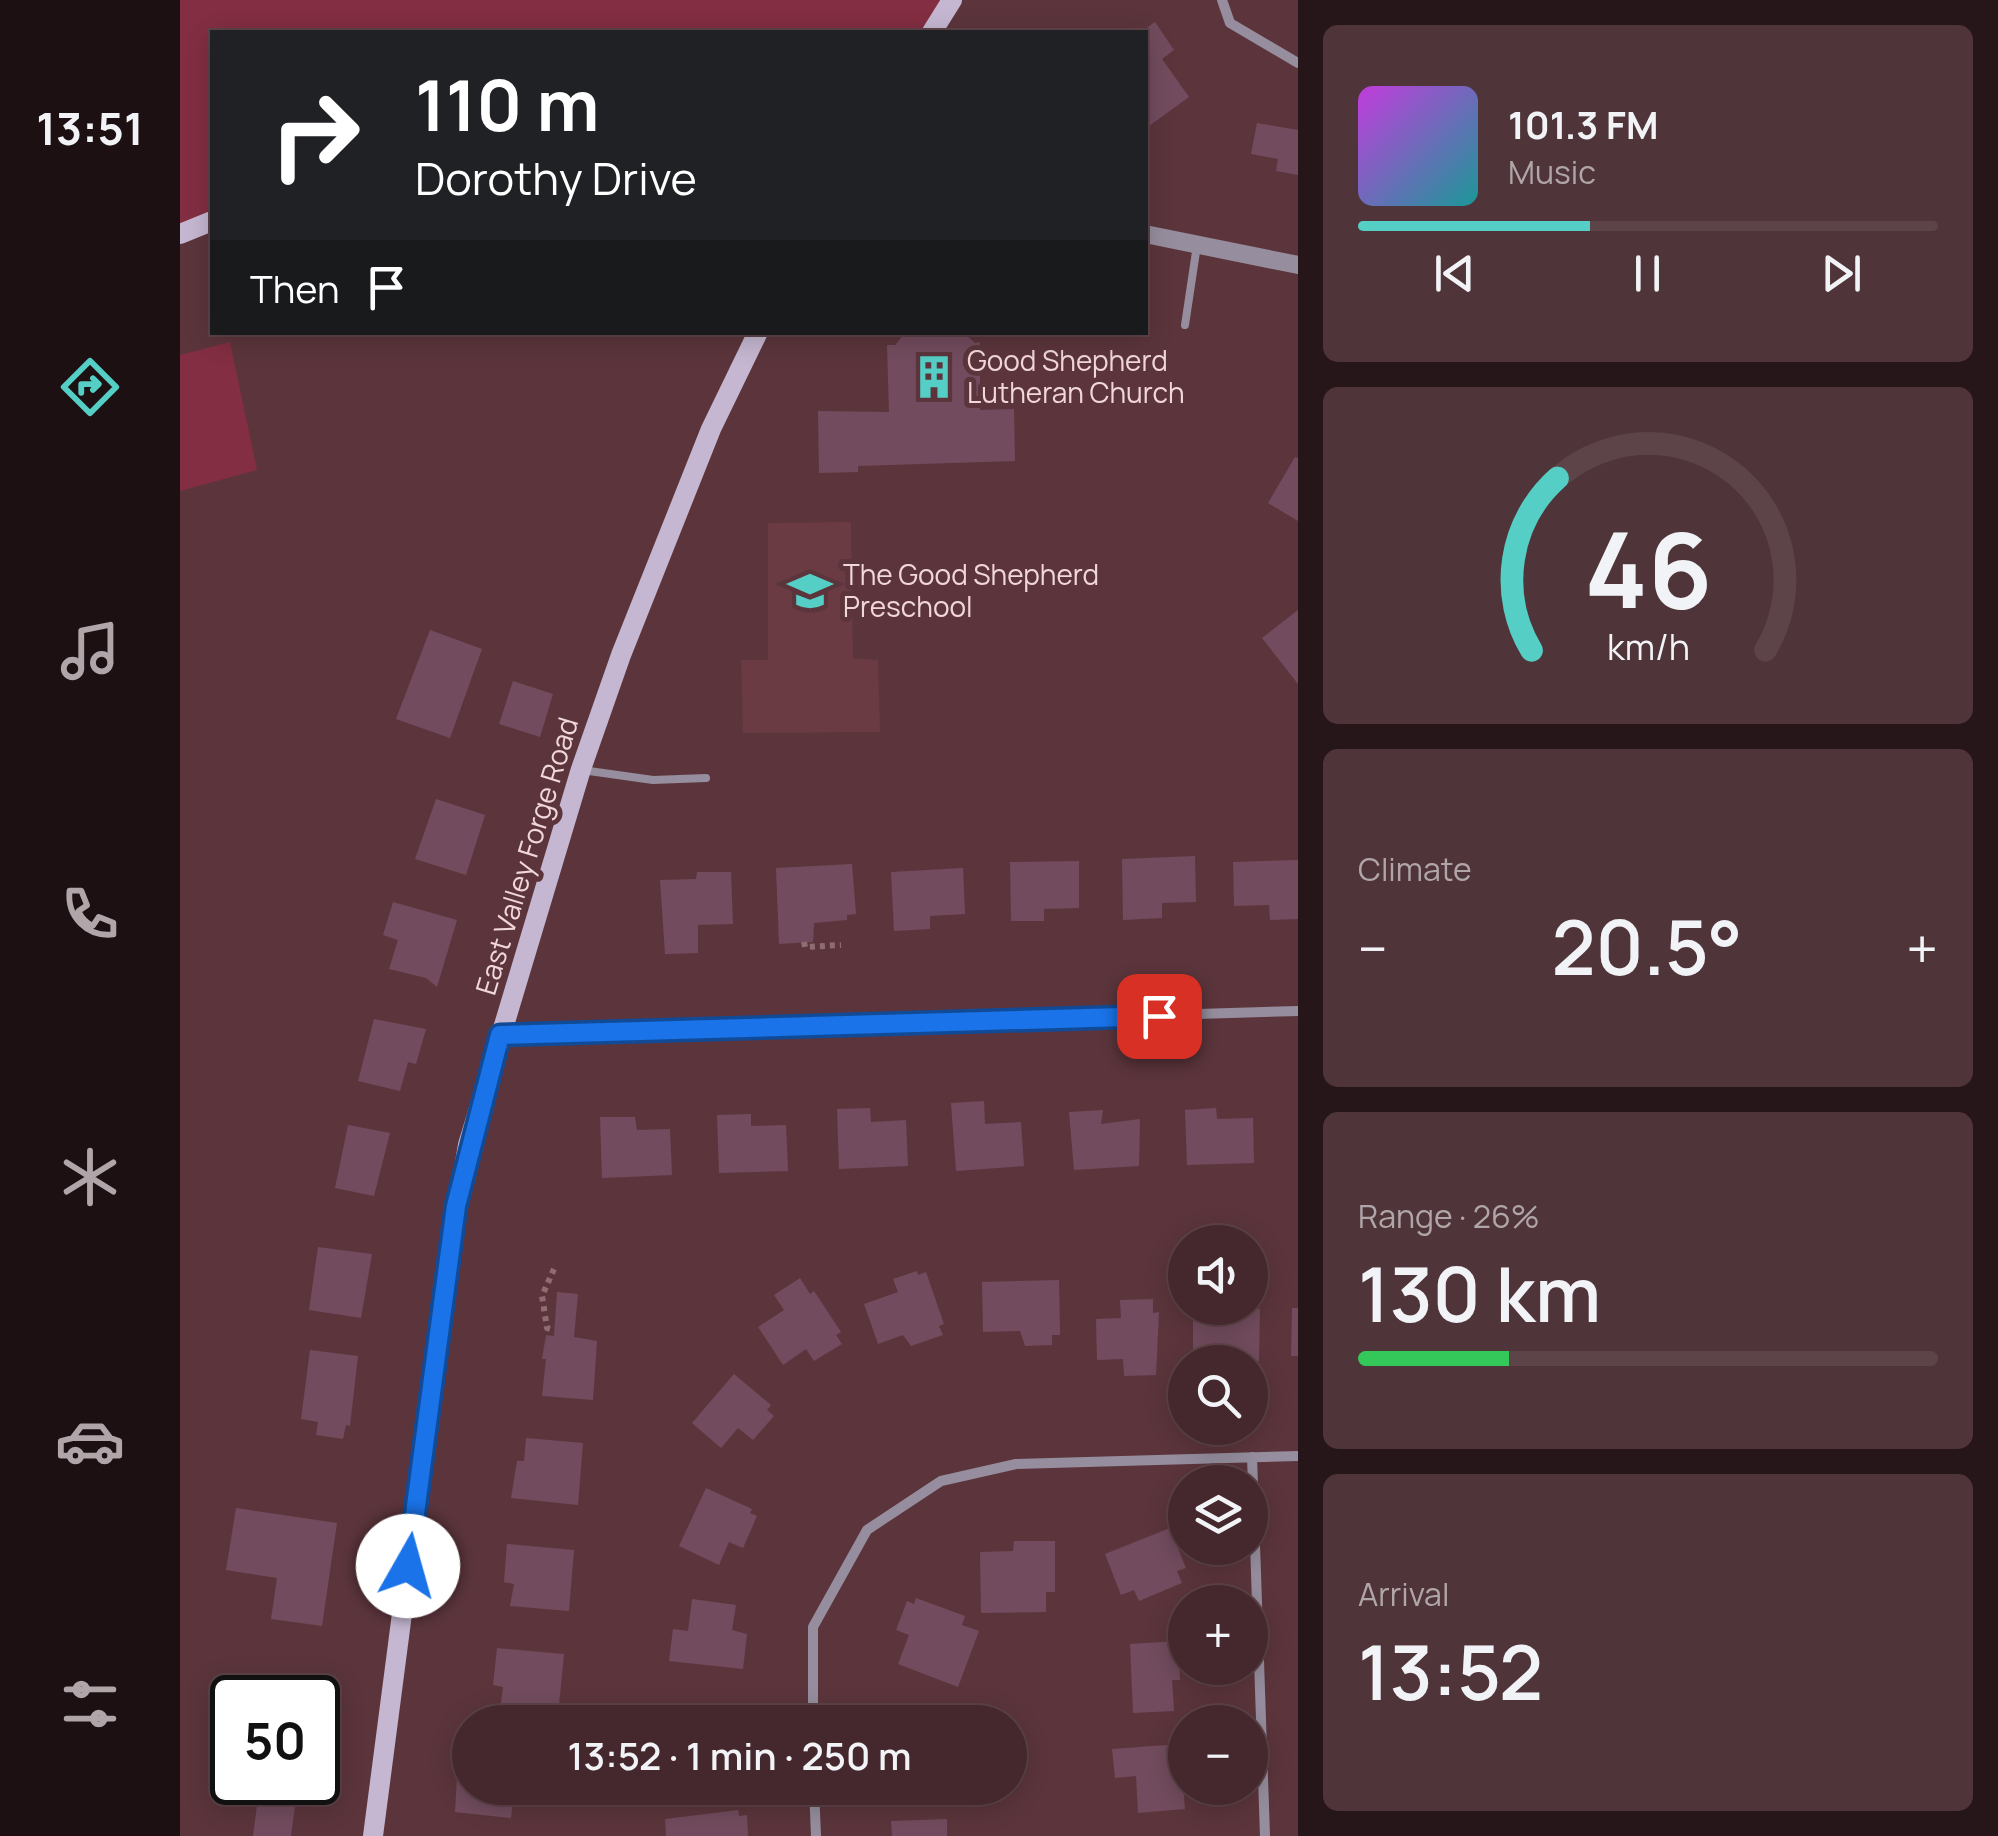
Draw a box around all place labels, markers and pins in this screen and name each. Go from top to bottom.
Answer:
place label: Good Shepherd Lutheran Church [967,341,1185,411]
building icon: Good Shepherd Lutheran Church [910,353,958,401]
place label: The Good Shepherd Preschool [843,555,1099,625]
school or university icon: The Good Shepherd Preschool [786,567,834,615]
pin [1117,974,1202,1059]

